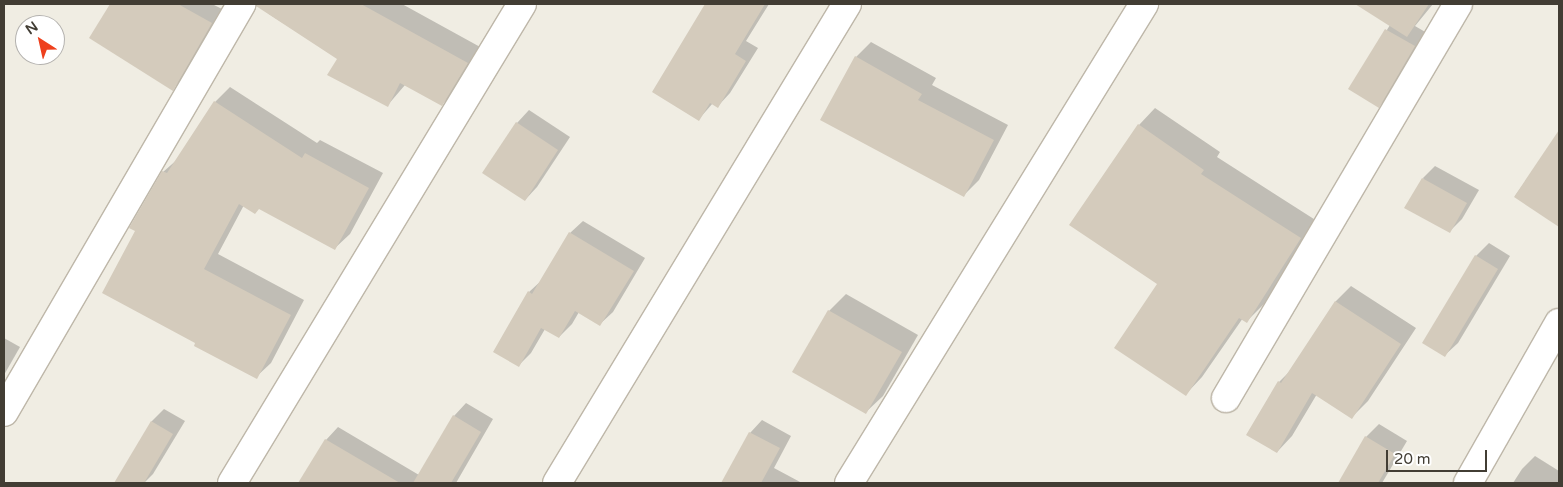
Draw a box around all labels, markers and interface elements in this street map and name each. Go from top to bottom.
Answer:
north arrow [15,15,65,65]
text: N [22,18,41,38]
scale bar [1388,440,1489,472]
text: 20 m [1394,450,1431,468]

